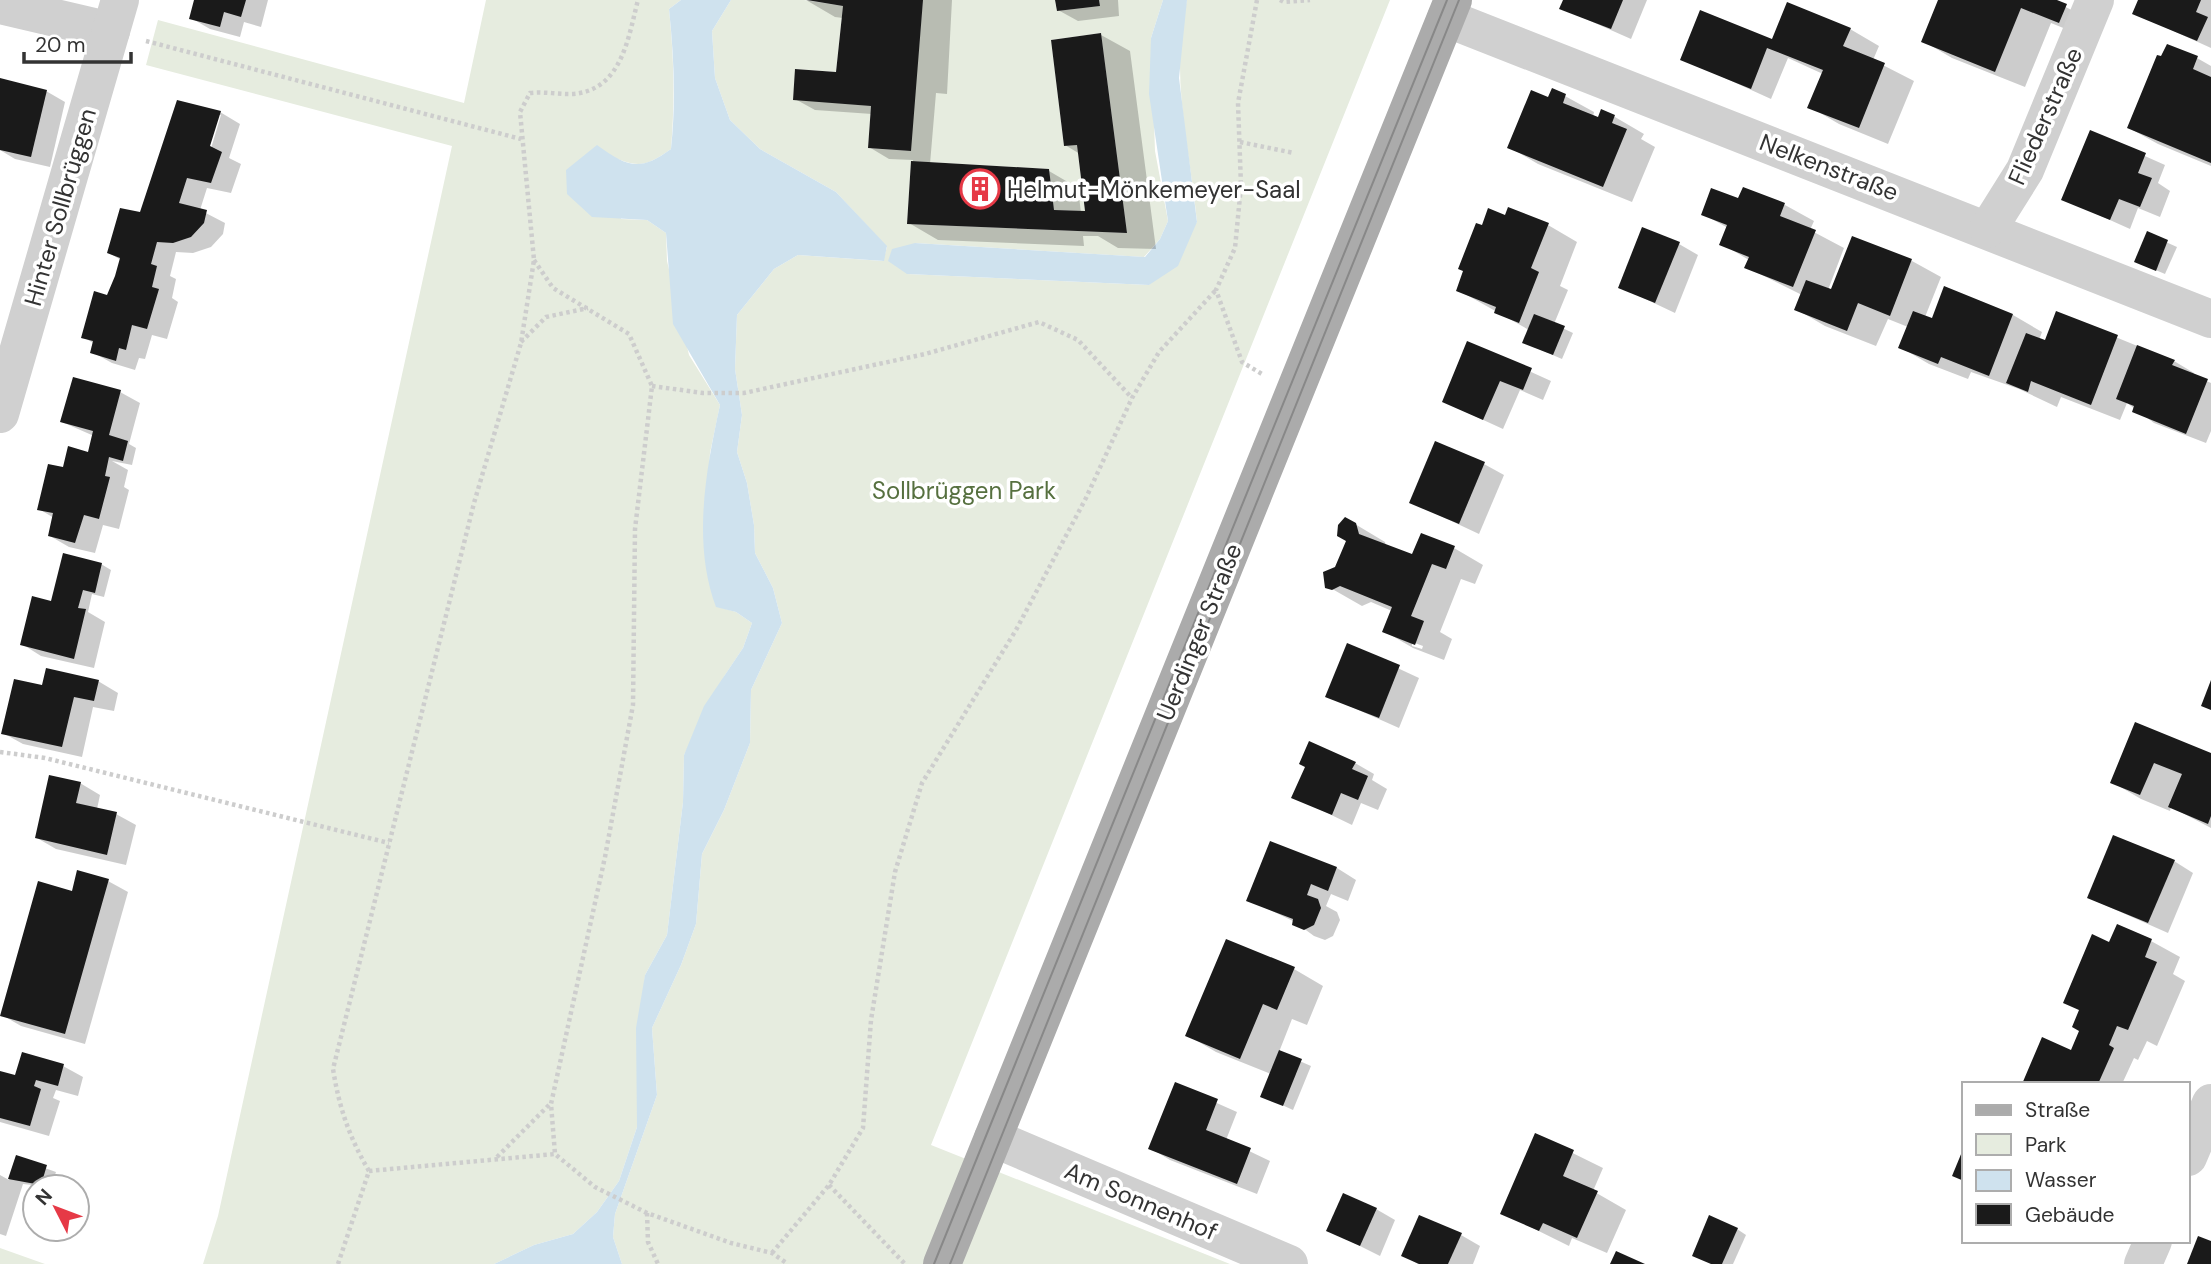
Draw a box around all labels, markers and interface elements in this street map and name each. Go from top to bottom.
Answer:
scale bar [24,21,131,65]
text: 20 m [35,31,86,59]
street label: Fliederstraße [2001,42,2089,190]
street label: Hinter Sollbrüggen [17,105,103,309]
street label: Nelkenstraße [1755,126,1903,208]
building icon: Helmut-Mönkemeyer-Saal [959,168,1001,210]
place label: Helmut-Mönkemeyer-Saal [1007,174,1301,205]
park label: Sollbrüggen Park [872,475,1056,506]
street label: Uerdinger Straße [1149,539,1249,725]
legend [1962,1082,2190,1243]
text: Straße [2025,1096,2090,1124]
text: Park [2025,1131,2067,1159]
street label: Am Sonnenhof [1060,1155,1222,1247]
text: Wasser [2025,1166,2097,1194]
north arrow [21,1173,91,1243]
text: N [30,1183,58,1210]
text: Gebäude [2025,1201,2115,1229]

